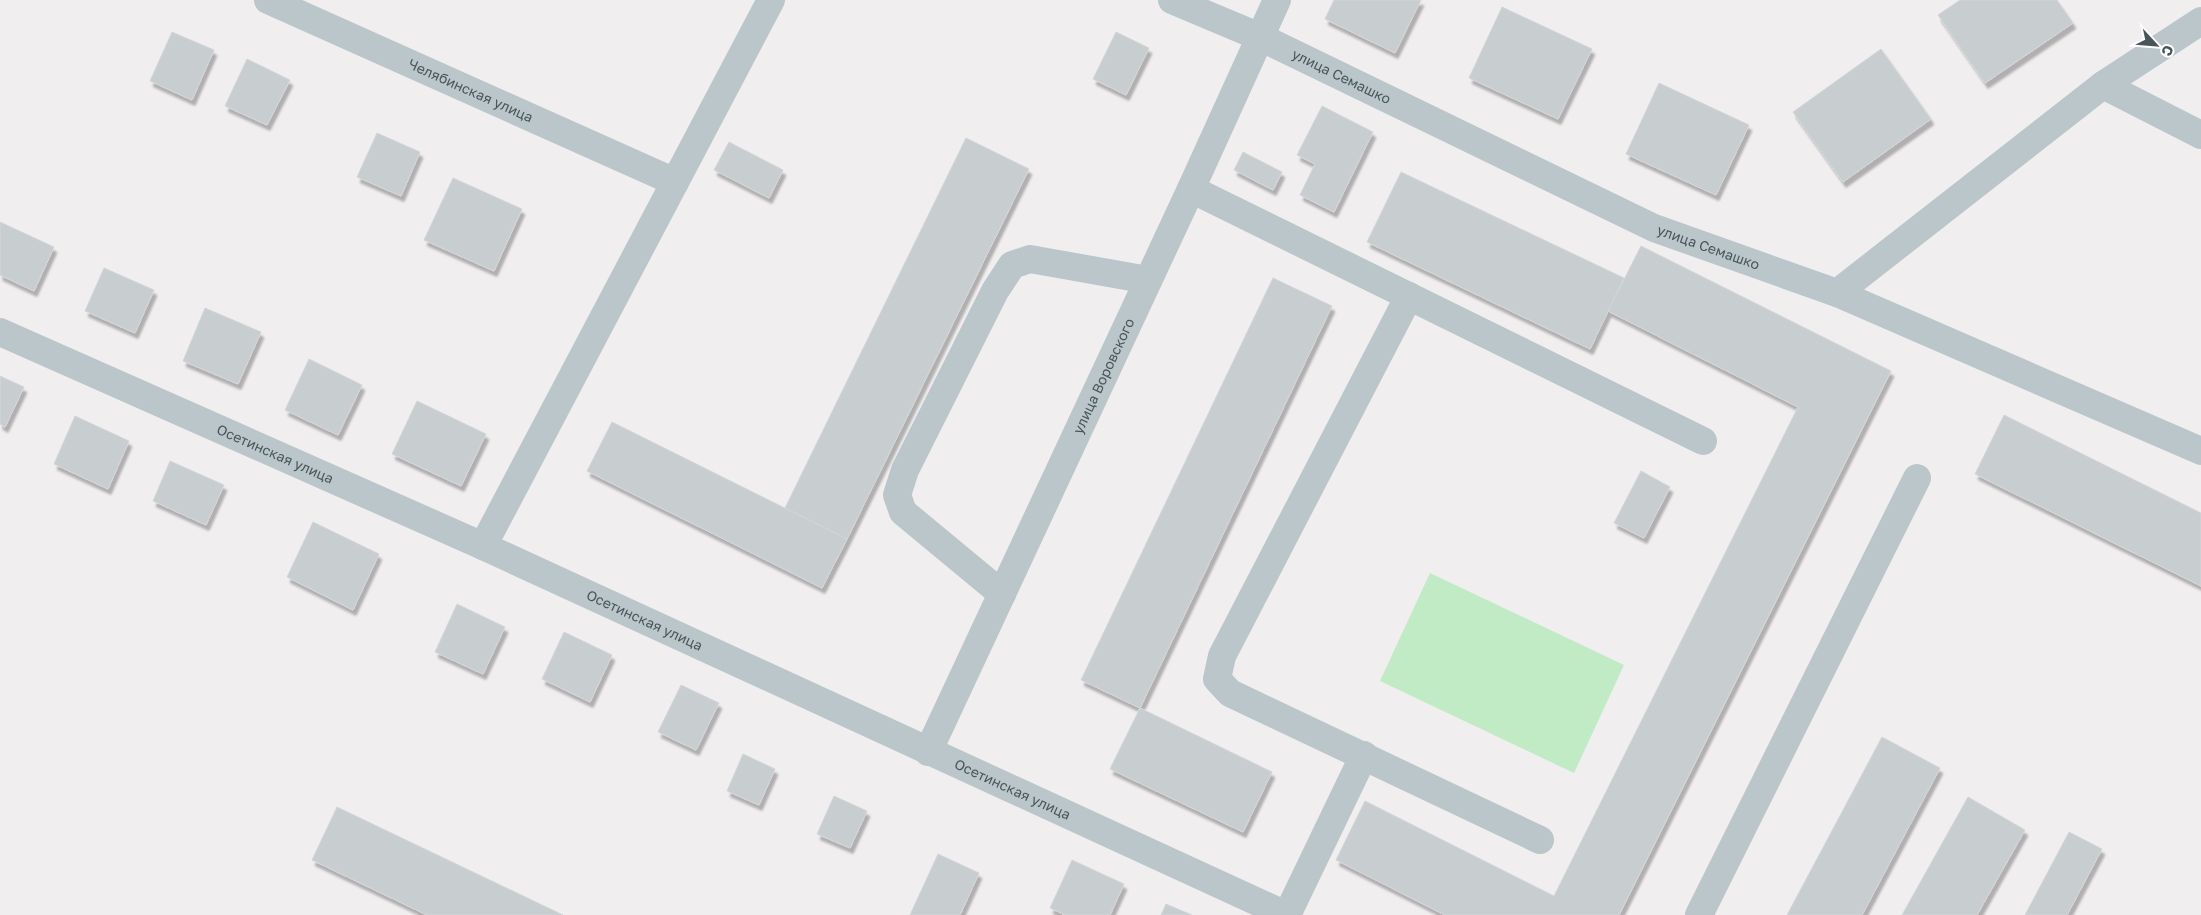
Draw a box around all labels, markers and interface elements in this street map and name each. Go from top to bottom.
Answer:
north arrow [2131,20,2181,70]
text: С [2158,43,2178,59]
street label: улица Семашко [1289,45,1394,107]
street label: Челябинская улица [406,55,536,125]
street label: улица Семашко [1655,221,1762,273]
street label: улица Воровского [1069,315,1138,436]
street label: Осетинская улица [214,420,336,487]
street label: Осетинская улица [584,586,705,654]
street label: Осетинская улица [952,755,1073,823]

